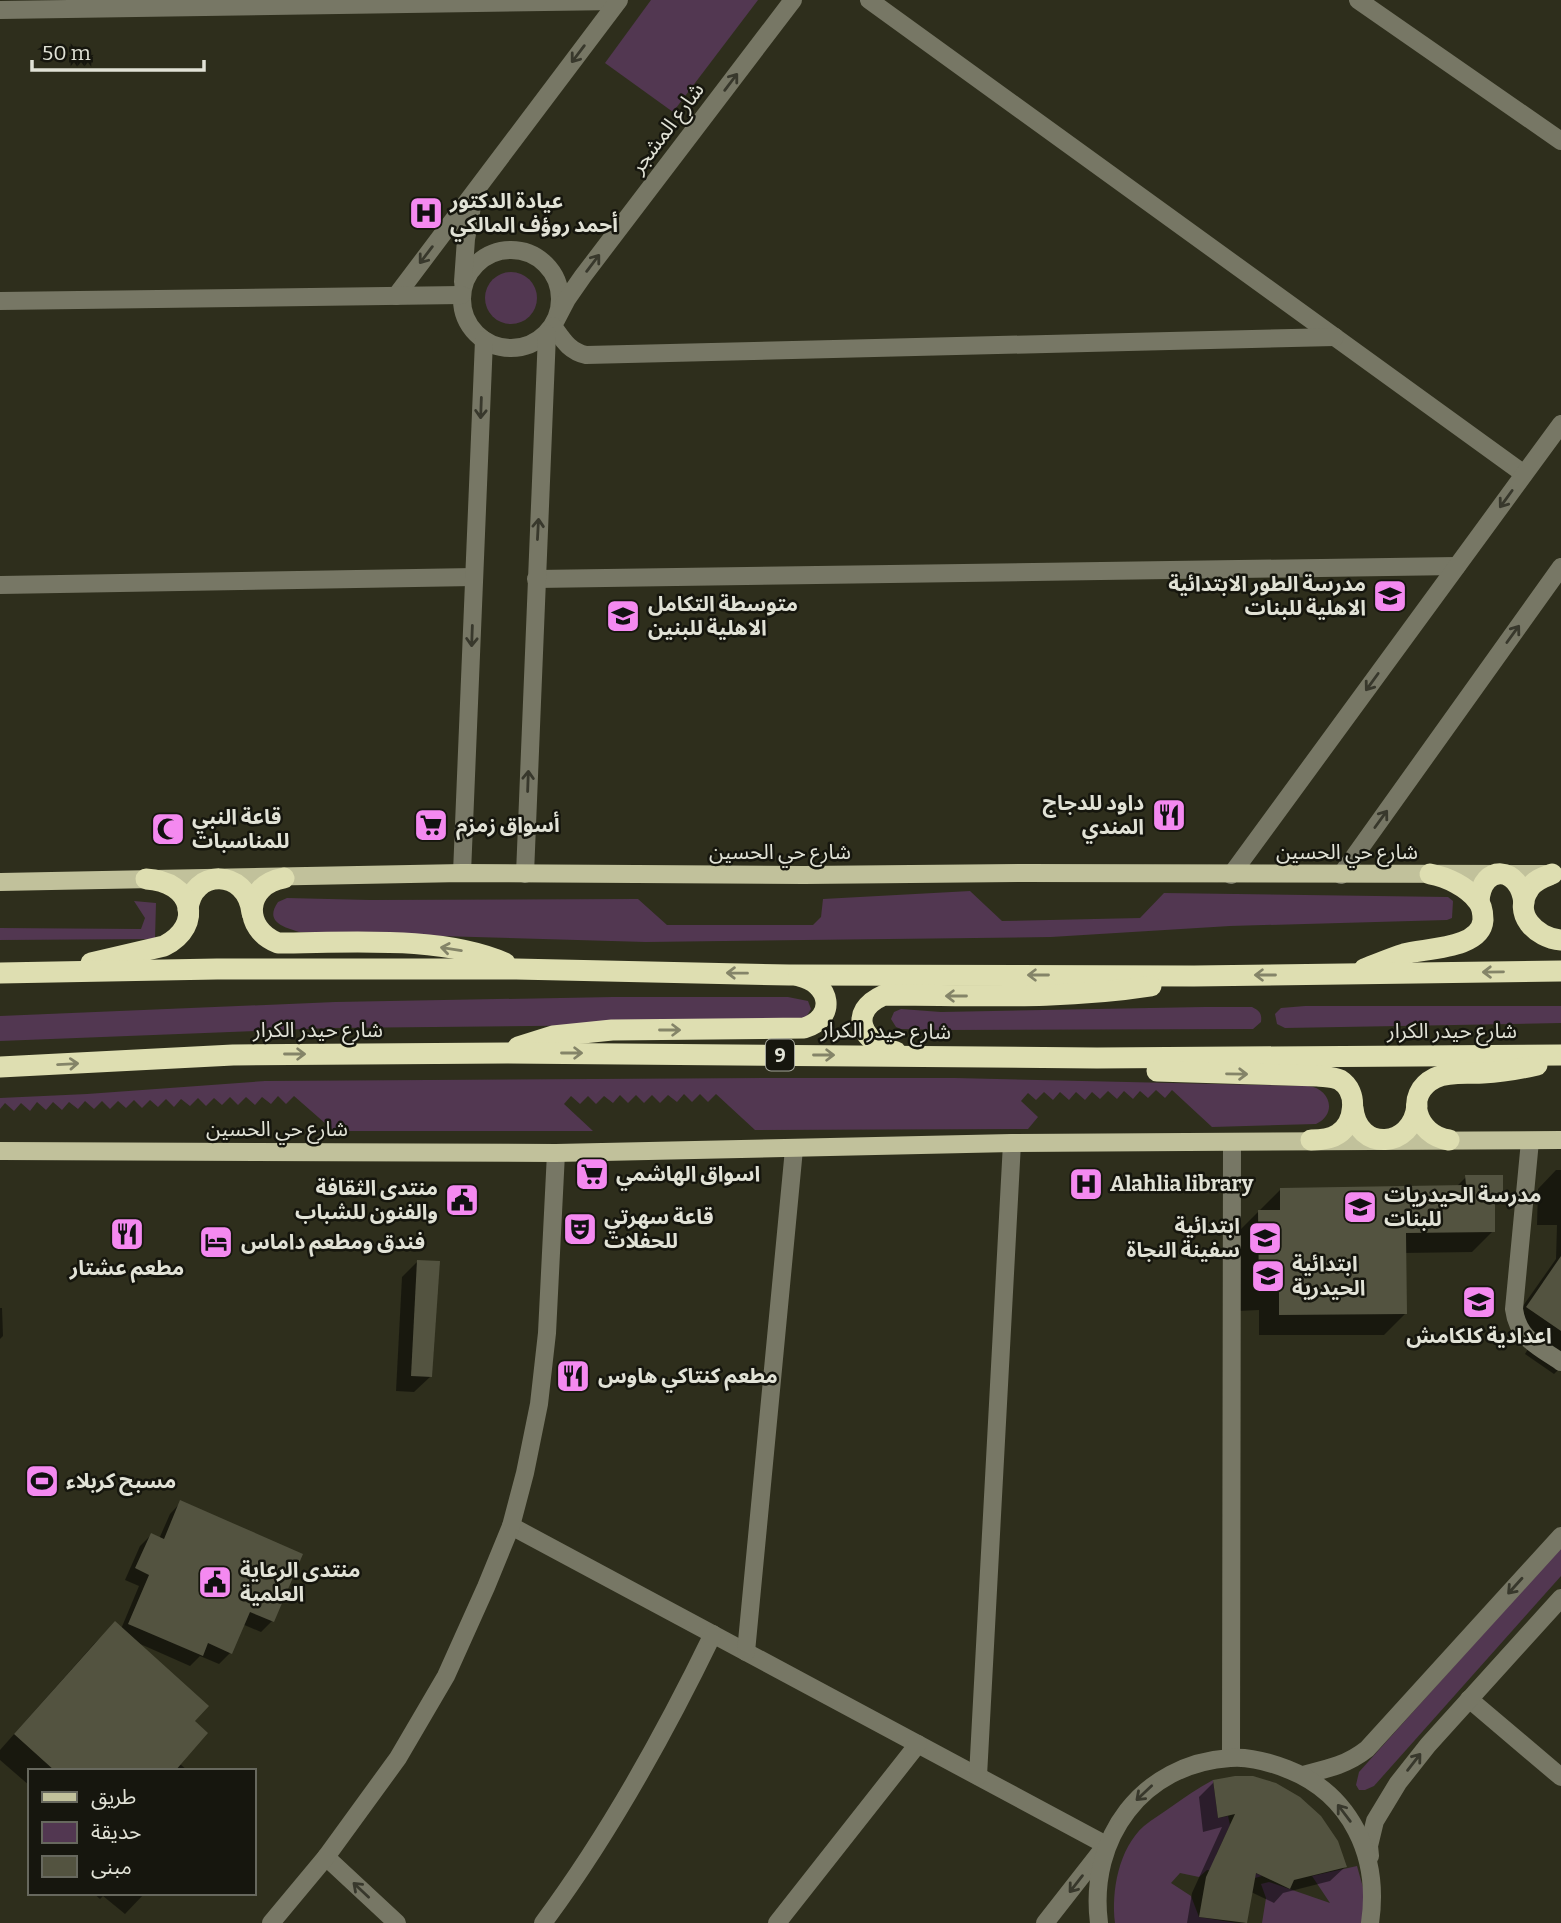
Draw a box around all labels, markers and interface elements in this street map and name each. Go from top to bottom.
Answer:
scale bar [32,28,203,72]
text: 50 m [42,40,91,66]
one-way arrow [570,45,585,63]
one-way arrow [723,74,738,92]
street label: شارع المشجر [624,77,711,181]
place label: عيادة الدكتور أحمد روؤف المالكي [449,188,618,242]
hospital icon: عيادة الدكتور أحمد روؤف المالكي [407,194,445,232]
one-way arrow [418,246,433,264]
one-way arrow [585,255,600,273]
one-way arrow [474,396,487,419]
one-way arrow [1499,489,1513,508]
one-way arrow [532,518,545,541]
place label: مدرسة الطور الابتدائية الاهلية للبنات [1168,571,1366,621]
school or university icon: مدرسة الطور الابتدائية الاهلية للبنات [1371,577,1409,615]
place label: متوسطة التكامل الاهلية للبنين [648,591,798,641]
school or university icon: متوسطة التكامل الاهلية للبنين [604,597,642,635]
one-way arrow [465,624,478,647]
one-way arrow [1506,625,1520,644]
one-way arrow [1365,672,1379,691]
one-way arrow [522,770,535,793]
place label: داود للدجاج المندي [1043,790,1144,844]
restaurant icon: داود للدجاج المندي [1150,796,1188,834]
place label: قاعة النبي للمناسبات [192,804,290,854]
supermarket icon: أسواق زمزم [412,806,450,844]
mosque icon: قاعة النبي للمناسبات [149,810,187,848]
one-way arrow [1373,810,1388,829]
place label: أسواق زمزم [456,811,560,841]
street label: شارع حي الحسين [709,839,851,868]
street label: شارع حي الحسين [1276,839,1418,868]
one-way arrow [440,942,463,955]
one-way arrow [1482,965,1505,979]
one-way arrow [726,967,749,980]
one-way arrow [1027,968,1050,982]
one-way arrow [1254,968,1277,982]
one-way arrow [945,989,968,1003]
street label: شارع حيدر الكرار [252,1017,383,1045]
street label: شارع حيدر الكرار [820,1017,951,1047]
street label: شارع حيدر الكرار [1386,1018,1517,1046]
one-way arrow [658,1023,681,1037]
road number: 9 [766,1040,794,1070]
one-way arrow [560,1046,583,1060]
one-way arrow [284,1048,307,1061]
one-way arrow [812,1048,835,1062]
one-way arrow [56,1057,79,1070]
one-way arrow [1225,1067,1248,1081]
street label: شارع حي الحسين [206,1116,348,1145]
supermarket icon: اسواق الهاشمي [573,1155,611,1193]
place label: اسواق الهاشمي [616,1161,760,1191]
hospital icon: Alahlia library [1067,1165,1105,1203]
place label: Alahlia library [1110,1171,1254,1197]
place label: منتدى الثقافة والفنون للشباب [295,1175,438,1225]
public building icon: منتدى الثقافة والفنون للشباب [443,1181,481,1219]
place label: مدرسة الحيدريات للبنات [1384,1182,1542,1232]
school or university icon: مدرسة الحيدريات للبنات [1341,1188,1379,1226]
place label: قاعة سهرتي للحفلات [604,1204,714,1254]
theatre icon: قاعة سهرتي للحفلات [561,1210,599,1248]
place label: ابتدائية سفينة النجاة [1126,1213,1240,1263]
restaurant icon: مطعم عشتار [108,1215,146,1253]
school or university icon: ابتدائية سفينة النجاة [1246,1219,1284,1257]
hotel icon: فندق ومطعم داماس [197,1223,235,1261]
place label: فندق ومطعم داماس [241,1229,425,1257]
place label: ابتدائية الحيدرية [1292,1251,1365,1301]
place label: مطعم عشتار [69,1255,184,1283]
school or university icon: ابتدائية الحيدرية [1249,1257,1287,1295]
school or university icon: اعدادية كلكامش [1460,1283,1498,1321]
place label: اعدادية كلكامش [1406,1323,1552,1349]
restaurant icon: مطعم كنتاكي هاوس [554,1357,592,1395]
place label: مطعم كنتاكي هاوس [598,1363,778,1393]
sports icon: مسبح كربلاء [23,1462,61,1500]
place label: مسبح كربلاء [66,1468,176,1496]
place label: منتدى الرعاية العلمية [240,1557,360,1607]
public building icon: منتدى الرعاية العلمية [196,1563,234,1601]
one-way arrow [1507,1577,1523,1595]
one-way arrow [1407,1754,1422,1772]
legend [28,1769,256,1895]
text: طريق [91,1784,136,1810]
one-way arrow [1136,1785,1153,1802]
one-way arrow [1337,1804,1352,1822]
text: حديقة [91,1819,141,1845]
text: مبنى [91,1854,132,1880]
one-way arrow [1068,1874,1083,1893]
one-way arrow [352,1882,370,1898]

